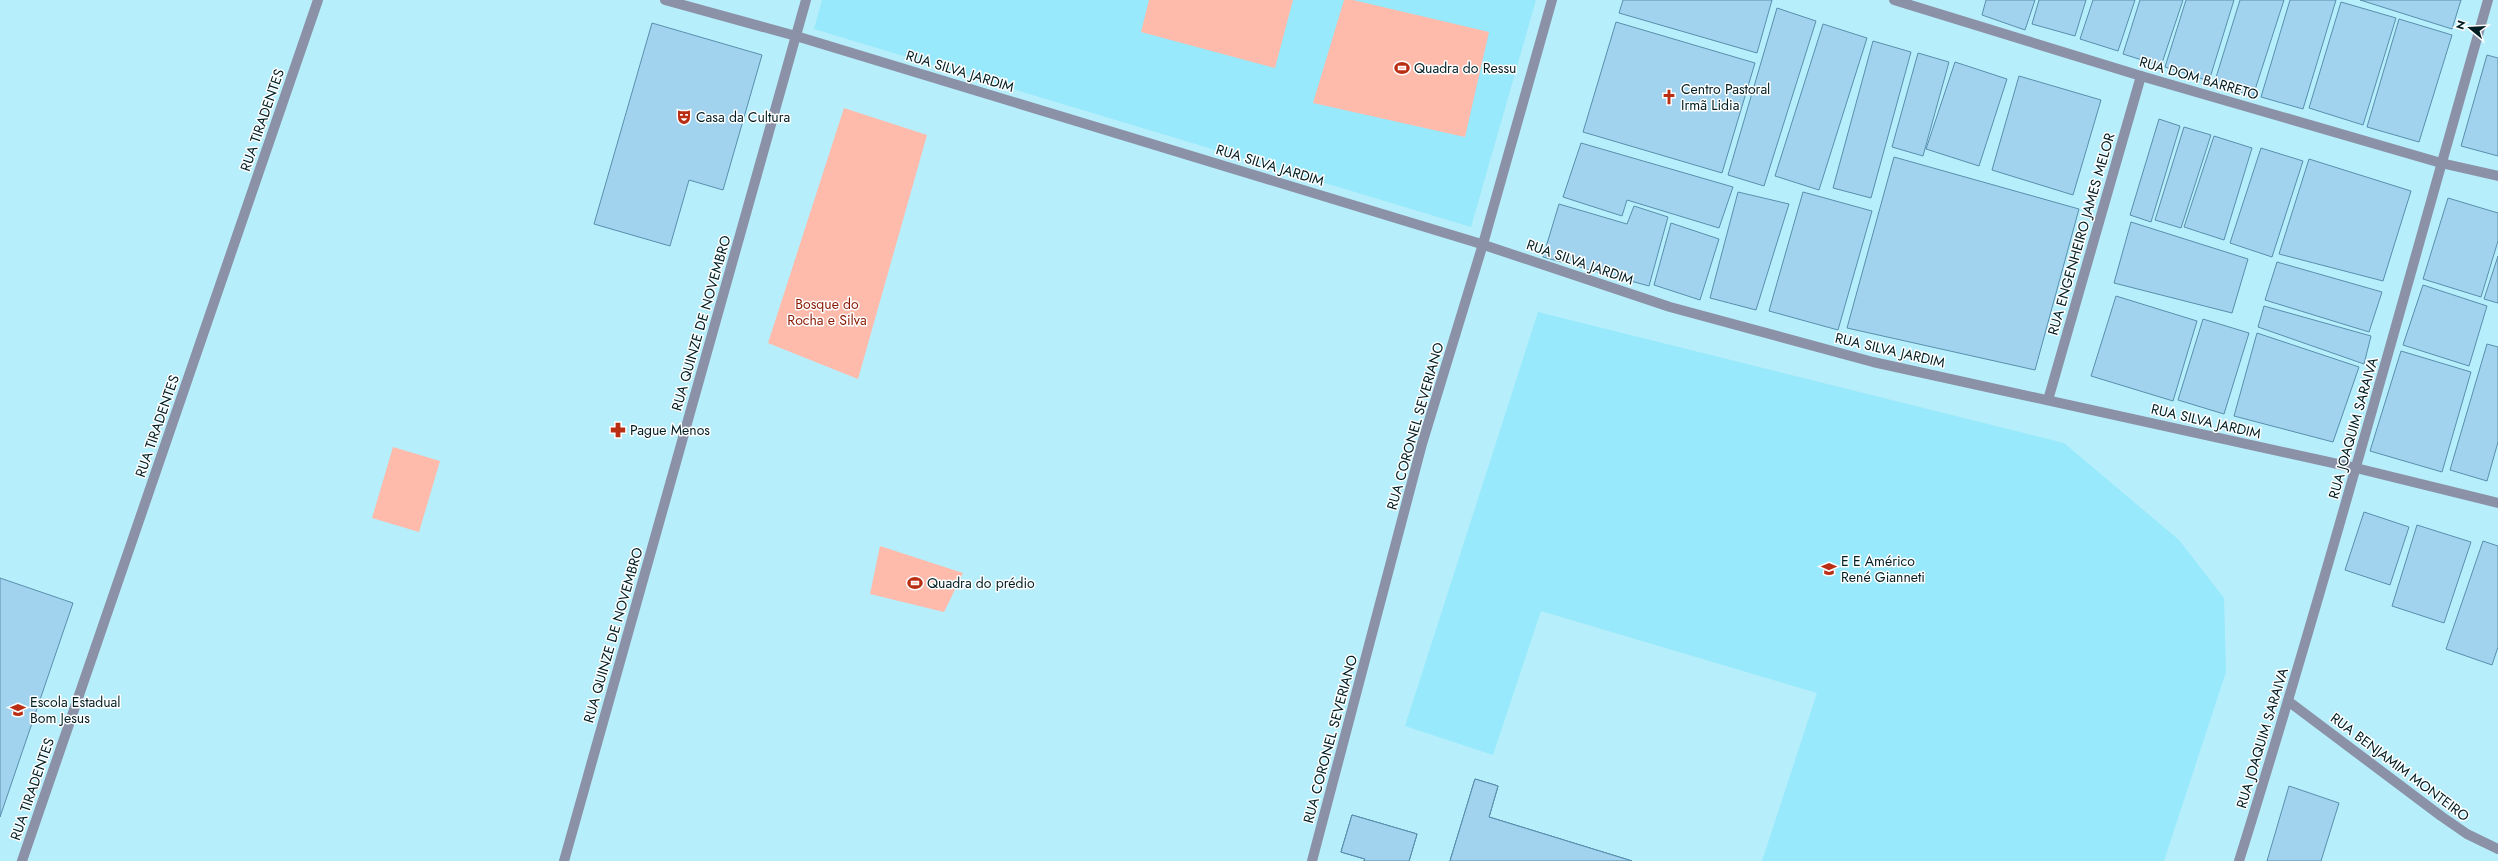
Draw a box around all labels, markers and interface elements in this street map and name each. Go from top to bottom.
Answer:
north arrow [2450,8,2490,48]
text: N [2452,18,2469,32]
street label: RUA SILVA JARDIM [903,45,1017,97]
street label: RUA DOM BARRETO [2137,51,2261,105]
place label: Quadra do Ressu [1414,58,1516,78]
sports icon: Quadra do Ressu [1393,59,1411,77]
street label: RUA TIRADENTES [235,66,289,174]
place label: Centro Pastoral Irmã Lidia [1681,79,1770,115]
church icon: Centro Pastoral Irmã Lidia [1660,88,1678,106]
place label: Casa da Cultura [696,107,790,127]
theatre icon: Casa da Cultura [675,108,693,126]
street label: RUA ENGENHEIRO JAMES MELOR [2043,130,2120,337]
street label: RUA SILVA JARDIM [1213,139,1327,191]
street label: RUA QUINZE DE NOVEMBRO [666,233,736,413]
street label: RUA SILVA JARDIM [1524,234,1636,290]
park label: Bosque do Rocha e Silva [787,294,867,330]
street label: RUA SILVA JARDIM [1833,328,1947,372]
street label: RUA CORONEL SEVERIANO [1381,340,1449,512]
street label: RUA JOAQUIM SARAIVA [2323,354,2383,501]
street label: RUA TIRADENTES [130,372,184,480]
street label: RUA SILVA JARDIM [2149,399,2263,443]
place label: Pague Menos [630,420,710,440]
pharmacy icon: Pague Menos [609,421,627,439]
street label: RUA QUINZE DE NOVEMBRO [578,545,648,725]
place label: E E Américo René Gianneti [1841,551,1925,587]
school or university icon: E E Américo René Gianneti [1820,560,1838,578]
place label: Quadra do prédio [927,573,1035,593]
sports icon: Quadra do prédio [906,574,924,592]
street label: RUA CORONEL SEVERIANO [1298,653,1362,825]
street label: RUA JOAQUIM SARAIVA [2231,664,2293,811]
place label: Escola Estadual Bom Jesus [30,692,121,728]
school or university icon: Escola Estadual Bom Jesus [9,701,27,719]
street label: RUA BENJAMIM MONTEIRO [2326,708,2474,826]
street label: RUA TIRADENTES [5,735,59,843]

